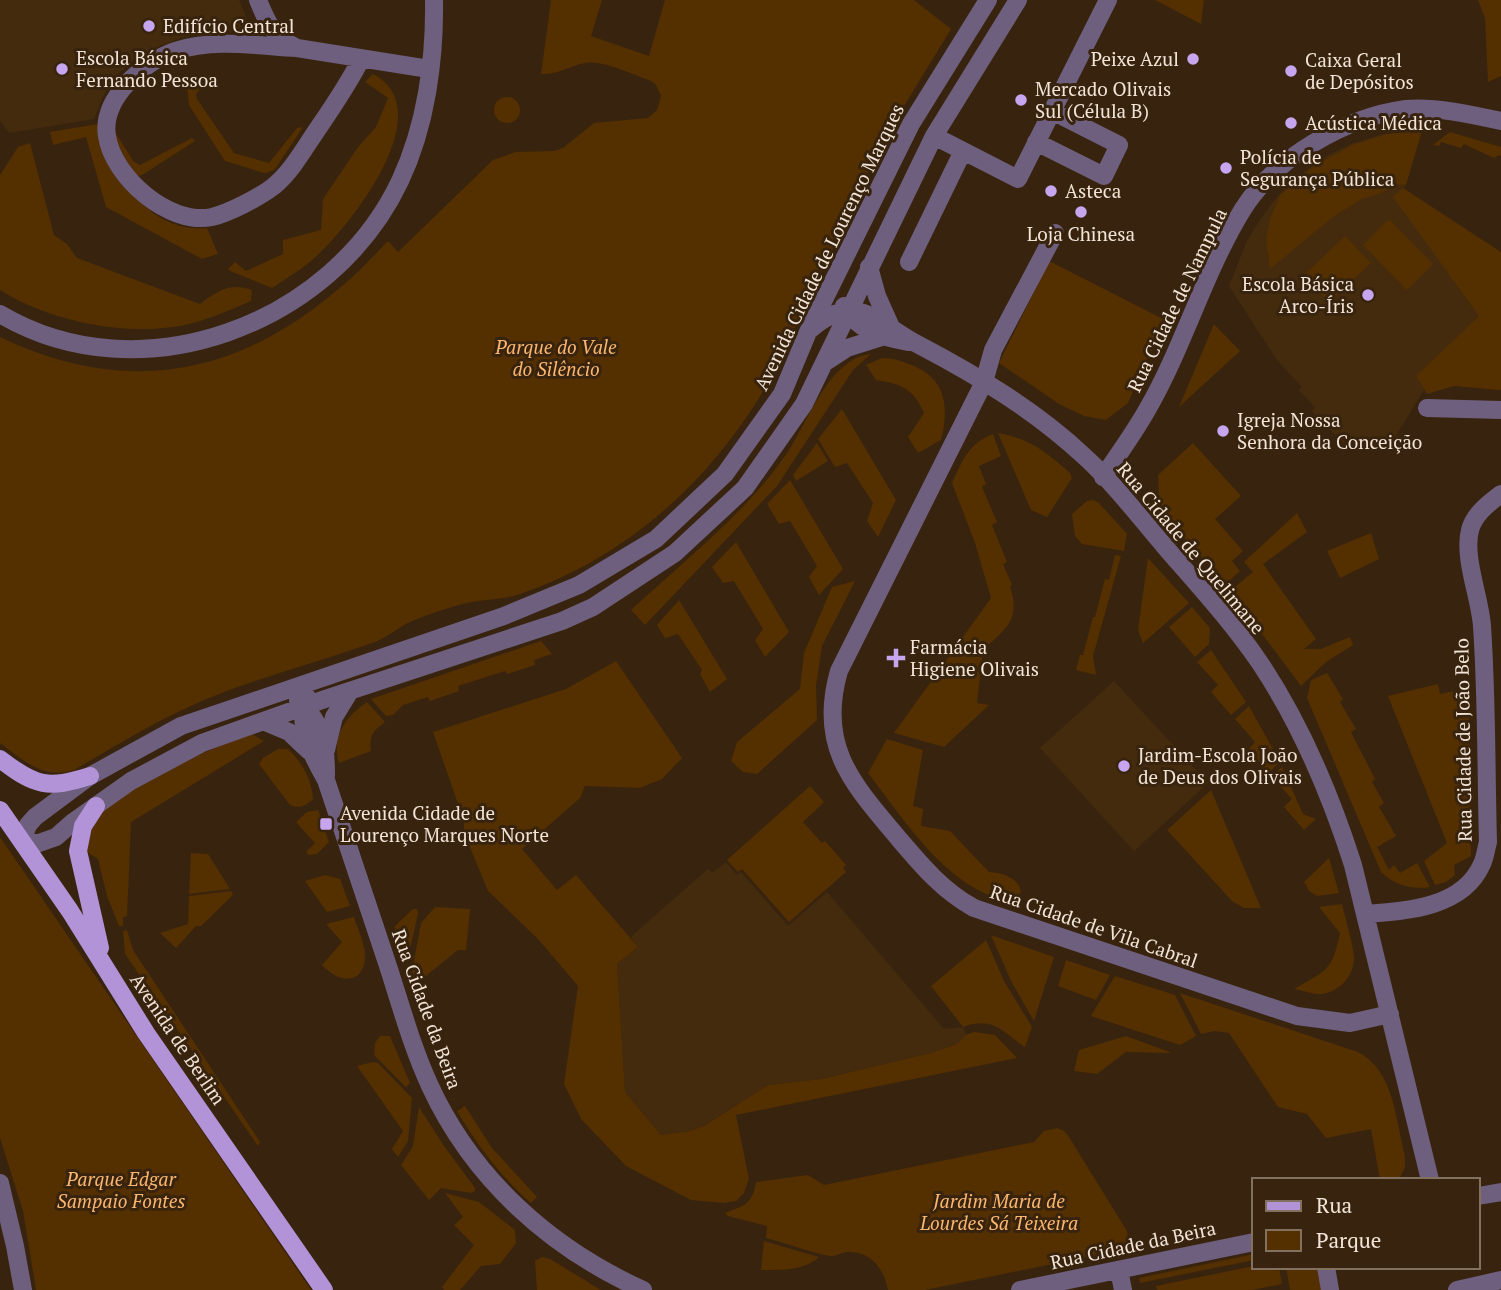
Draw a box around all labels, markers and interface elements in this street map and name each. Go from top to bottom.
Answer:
place label: Edifício Central [163,13,295,38]
marker: Edifício Central [141,18,157,34]
place label: Escola Básica Fernando Pessoa [76,45,218,92]
place label: Peixe Azul [1091,46,1179,71]
place label: Caixa Geral de Depósitos [1305,47,1414,94]
marker: Peixe Azul [1185,51,1201,67]
marker: Escola Básica Fernando Pessoa [54,61,70,77]
marker: Caixa Geral de Depósitos [1283,63,1299,79]
place label: Mercado Olivais Sul (Célula B) [1035,76,1171,123]
marker: Mercado Olivais Sul (Célula B) [1013,92,1029,108]
street label: Avenida Cidade de Lourenço Marques [748,99,909,394]
place label: Acústica Médica [1305,110,1442,135]
marker: Acústica Médica [1283,115,1299,131]
place label: Polícia de Segurança Pública [1240,144,1395,191]
marker: Polícia de Segurança Pública [1218,160,1234,176]
place label: Asteca [1065,178,1122,203]
marker: Asteca [1043,183,1059,199]
street label: Rua Cidade de Nampula [1121,203,1232,396]
marker: Loja Chinesa [1073,204,1089,220]
place label: Loja Chinesa [1027,221,1136,246]
place label: Escola Básica Arco-Íris [1242,271,1354,318]
marker: Escola Básica Arco-Íris [1360,287,1376,303]
park label: Parque do Vale do Silêncio [494,334,617,381]
place label: Igreja Nossa Senhora da Conceição [1237,407,1422,454]
marker: Igreja Nossa Senhora da Conceição [1215,423,1231,439]
street label: Rua Cidade de Quelimane [1112,456,1271,639]
place label: Farmácia Higiene Olivais [910,634,1039,681]
street label: Rua Cidade de João Belo [1448,638,1477,842]
marker: Farmácia Higiene Olivais [888,650,904,666]
place label: Jardim-Escola João de Deus dos Olivais [1138,742,1302,789]
marker: Jardim-Escola João de Deus dos Olivais [1116,758,1132,774]
place label: Avenida Cidade de Lourenço Marques Norte [340,800,549,847]
marker: Avenida Cidade de Lourenço Marques Norte [318,816,334,832]
street label: Rua Cidade de Vila Cabral [987,878,1201,973]
street label: Rua Cidade da Beira [387,925,468,1093]
street label: Avenida de Berlim [125,968,232,1110]
park label: Parque Edgar Sampaio Fontes [57,1166,185,1213]
legend [1252,1178,1480,1269]
park label: Jardim Maria de Lourdes Sá Teixeira [919,1188,1078,1235]
text: Rua [1316,1191,1352,1219]
street label: Rua Cidade da Beira [1048,1215,1218,1274]
text: Parque [1316,1226,1381,1254]

